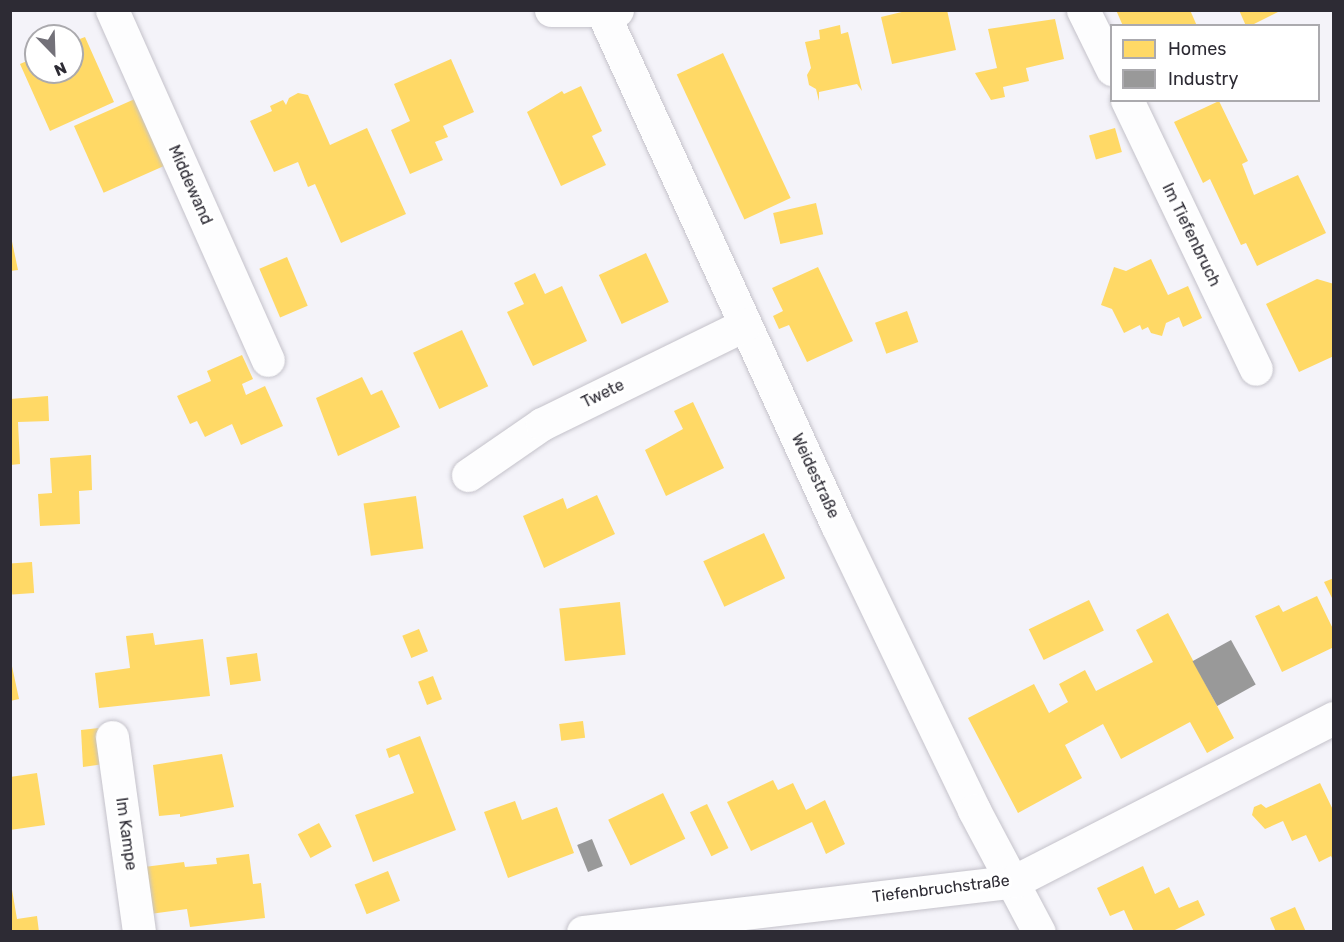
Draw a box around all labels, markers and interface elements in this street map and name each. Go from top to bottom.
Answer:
north arrow [24,24,84,84]
legend [1110,24,1320,102]
text: Homes [1168,38,1226,60]
text: N [51,58,69,80]
text: Industry [1168,68,1238,90]
street label: Middewand [164,142,216,228]
street label: Im Tiefenbruch [1158,180,1224,290]
street label: Twete [579,376,627,412]
street label: Weidestraße [787,431,843,521]
street label: Im Kampe [111,796,141,872]
street label: Tiefenbruchstraße [871,871,1011,907]

